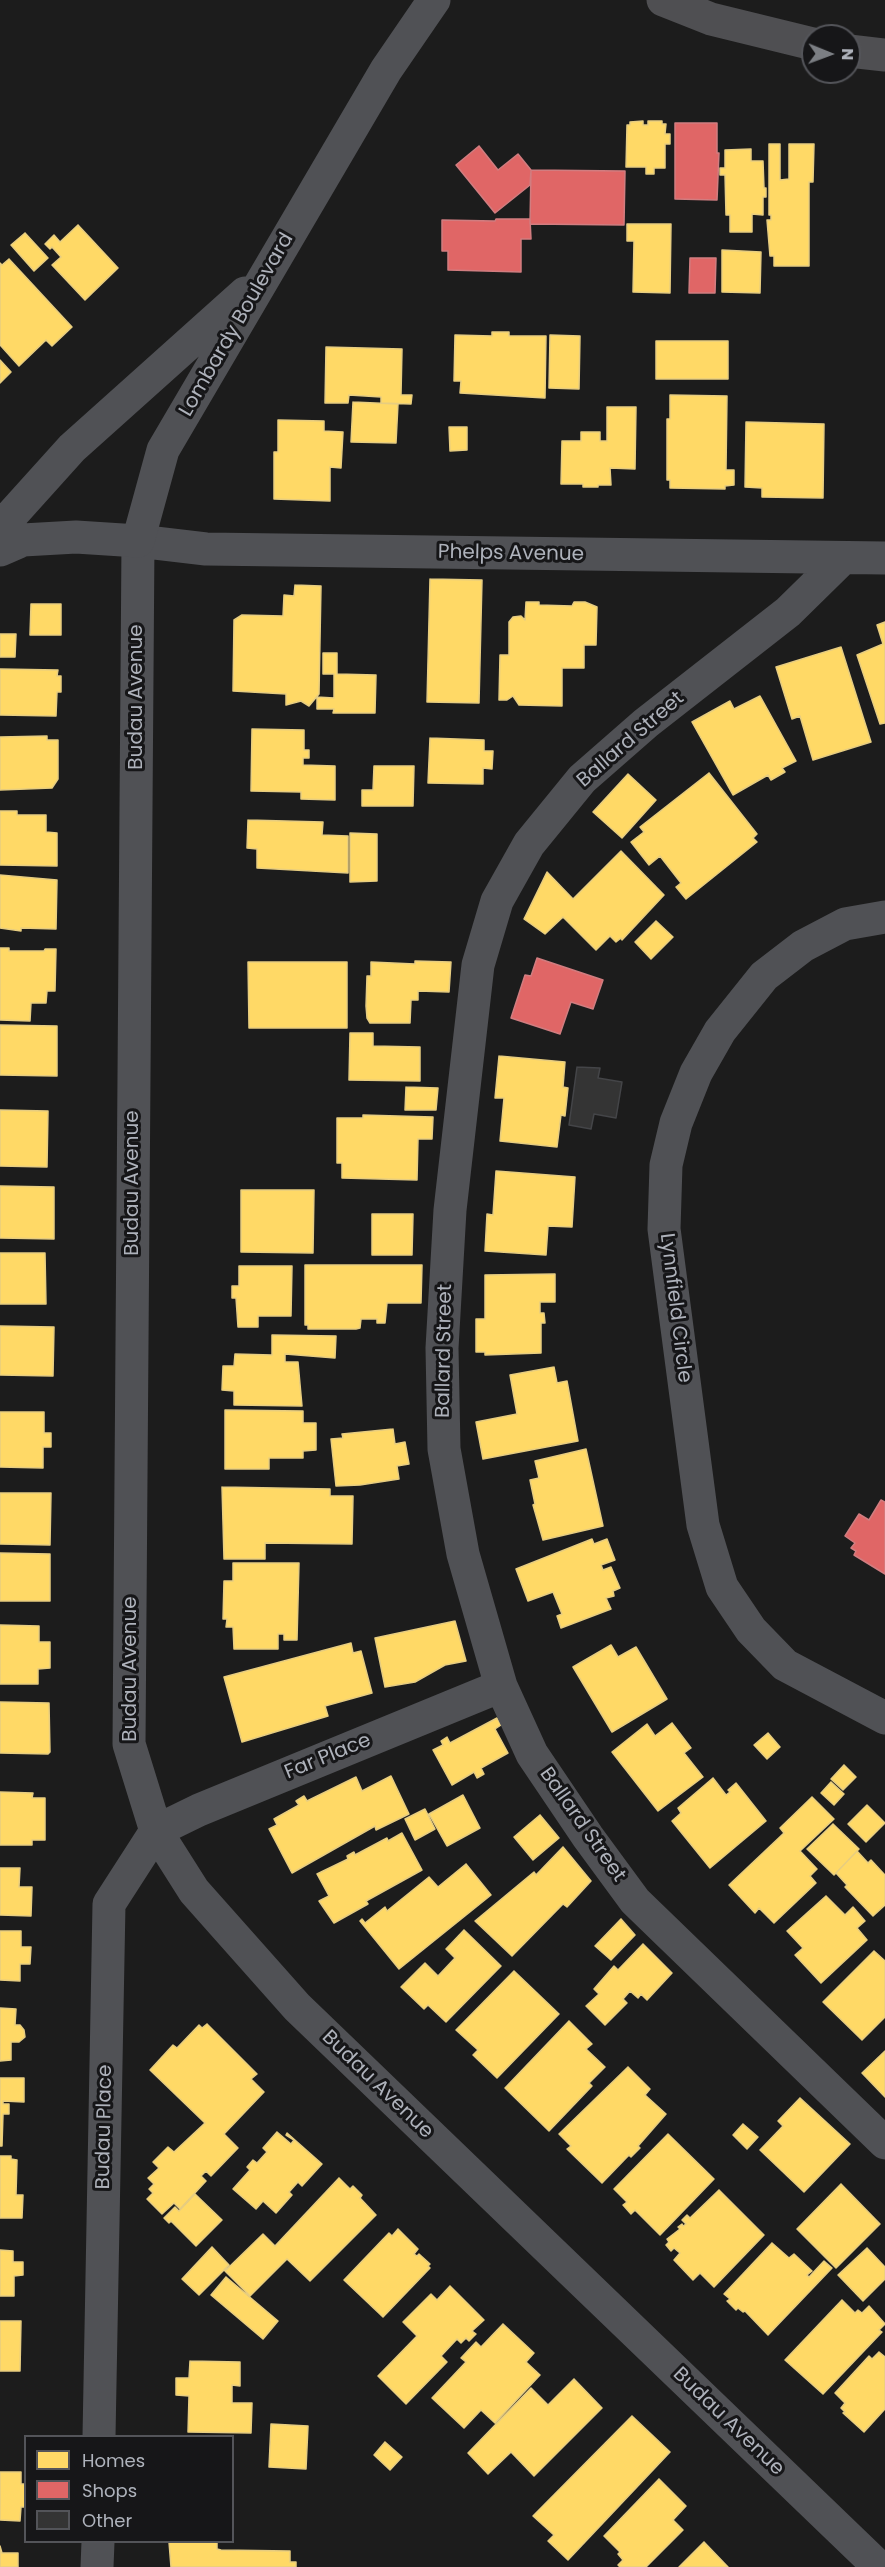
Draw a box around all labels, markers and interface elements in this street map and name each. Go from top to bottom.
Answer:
north arrow [801,24,861,84]
text: N [836,48,859,61]
street label: Lombardy Boulevard [175,229,299,421]
street label: Phelps Avenue [438,541,584,567]
street label: Budau Avenue [125,624,149,770]
street label: Ballard Street [573,687,689,793]
street label: Budau Avenue [121,1110,145,1256]
street label: Lynnfield Circle [654,1232,696,1384]
street label: Ballard Street [432,1284,458,1418]
street label: Budau Avenue [119,1596,143,1742]
street label: Far Place [281,1729,375,1785]
street label: Ballard Street [534,1763,630,1887]
street label: Budau Avenue [316,2026,438,2144]
street label: Budau Place [92,2064,118,2190]
street label: Budau Avenue [667,2363,789,2481]
legend [24,2435,234,2543]
text: Homes [82,2448,145,2473]
text: Shops [82,2478,137,2503]
text: Other [82,2508,132,2533]

